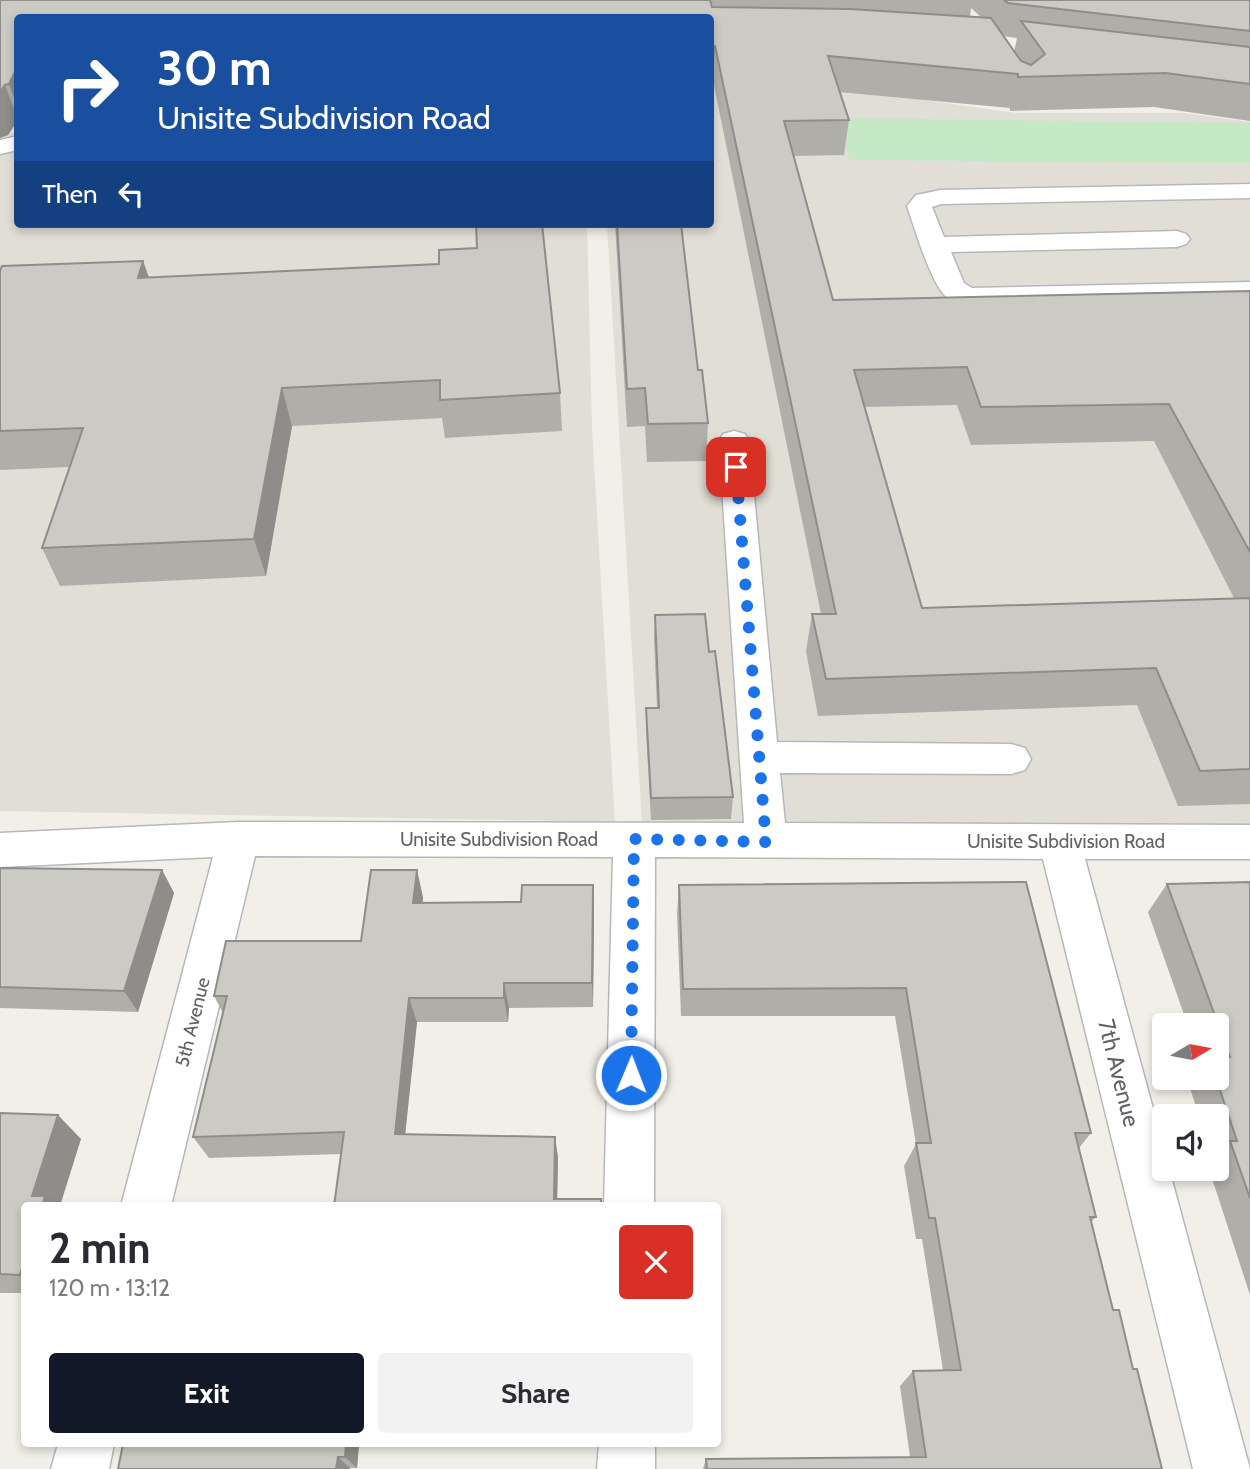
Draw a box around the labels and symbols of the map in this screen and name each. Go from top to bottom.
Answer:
pin [706,437,766,497]
street label: Unisite Subdivision Road [400,828,598,851]
street label: Unisite Subdivision Road [967,830,1165,853]
street label: 5th Avenue [170,975,215,1069]
north arrow [1152,1013,1228,1090]
street label: 7th Avenue [1092,1016,1146,1130]
position arrow [594,1038,668,1112]

